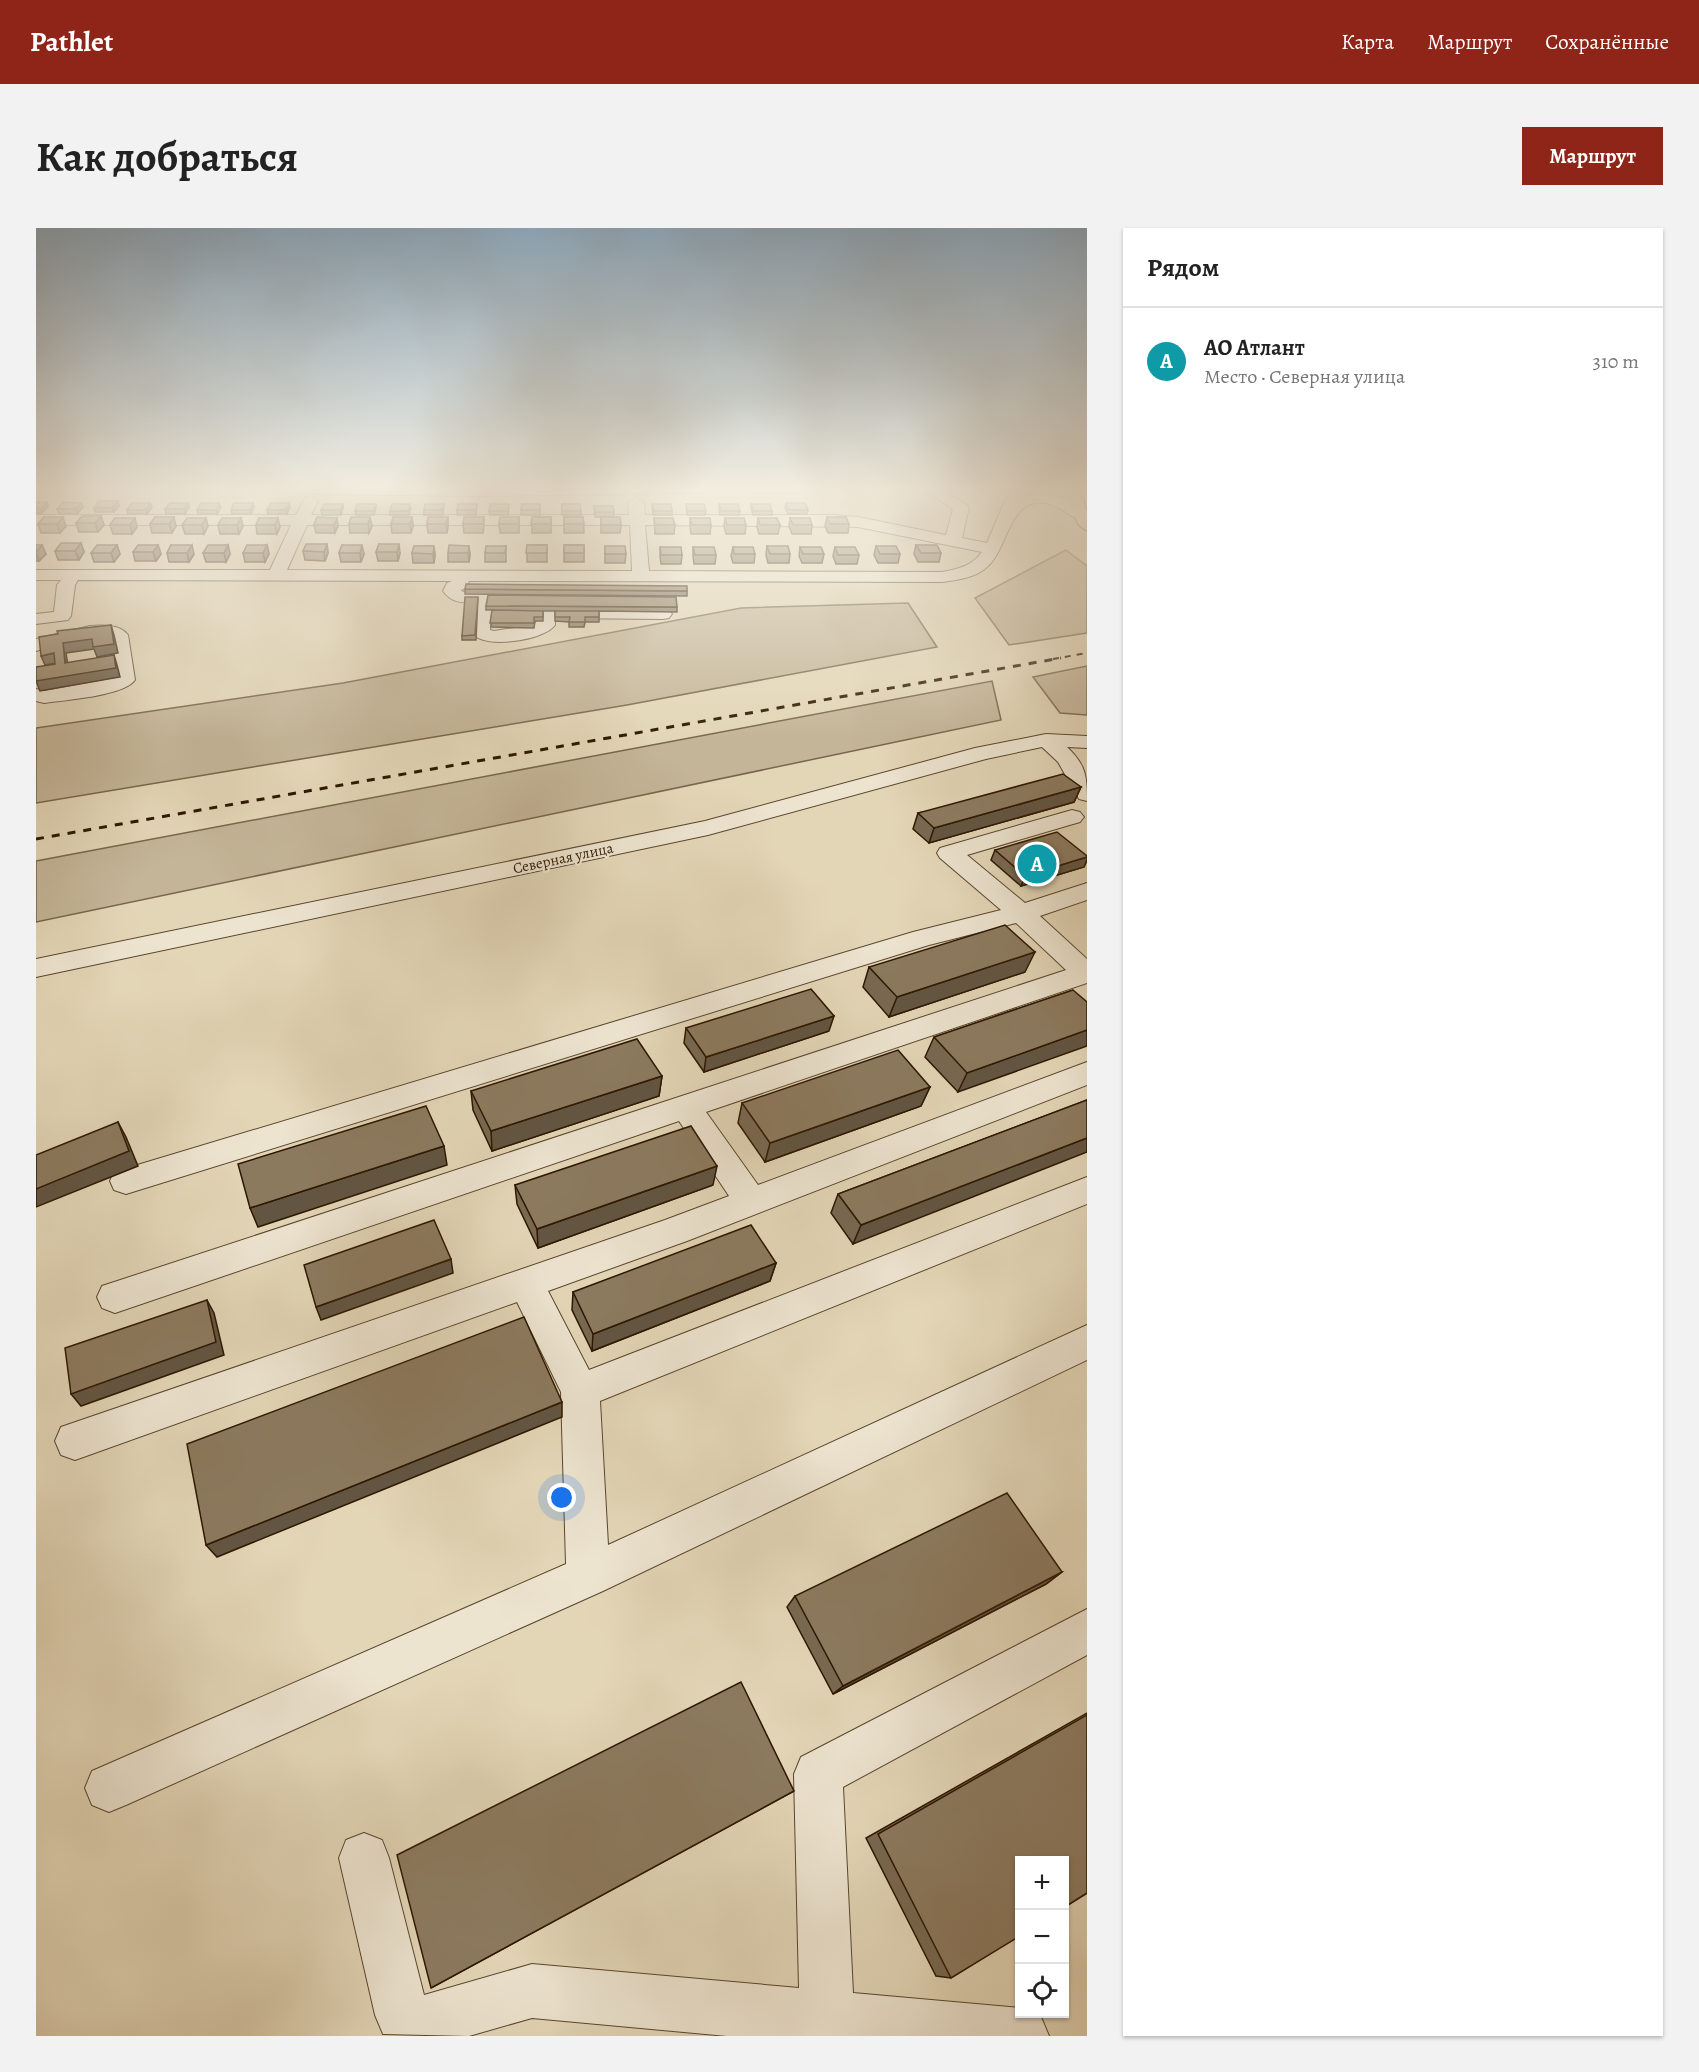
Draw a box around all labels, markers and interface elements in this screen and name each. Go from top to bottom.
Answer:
text: Pathlet [30,23,113,61]
text: Карта [1341,28,1394,56]
text: Маршрут [1427,28,1512,56]
text: Сохранённые [1545,28,1669,56]
button: Маршрут [1522,127,1663,185]
text: Как добраться [36,128,298,185]
text: Рядом [1147,250,1219,285]
text: АО Атлант [1204,333,1305,363]
text: A [1160,348,1173,375]
text: 310 m [1593,348,1639,375]
text: Место · Северная улица [1204,363,1405,390]
street label: Северная улица [511,838,615,878]
pin: A [1018,842,1056,886]
your location [547,1483,576,1512]
map controls [1015,1856,1069,2018]
button: + [1015,1856,1069,1910]
button: − [1015,1910,1069,1964]
button: locate [1015,1964,1069,2018]

